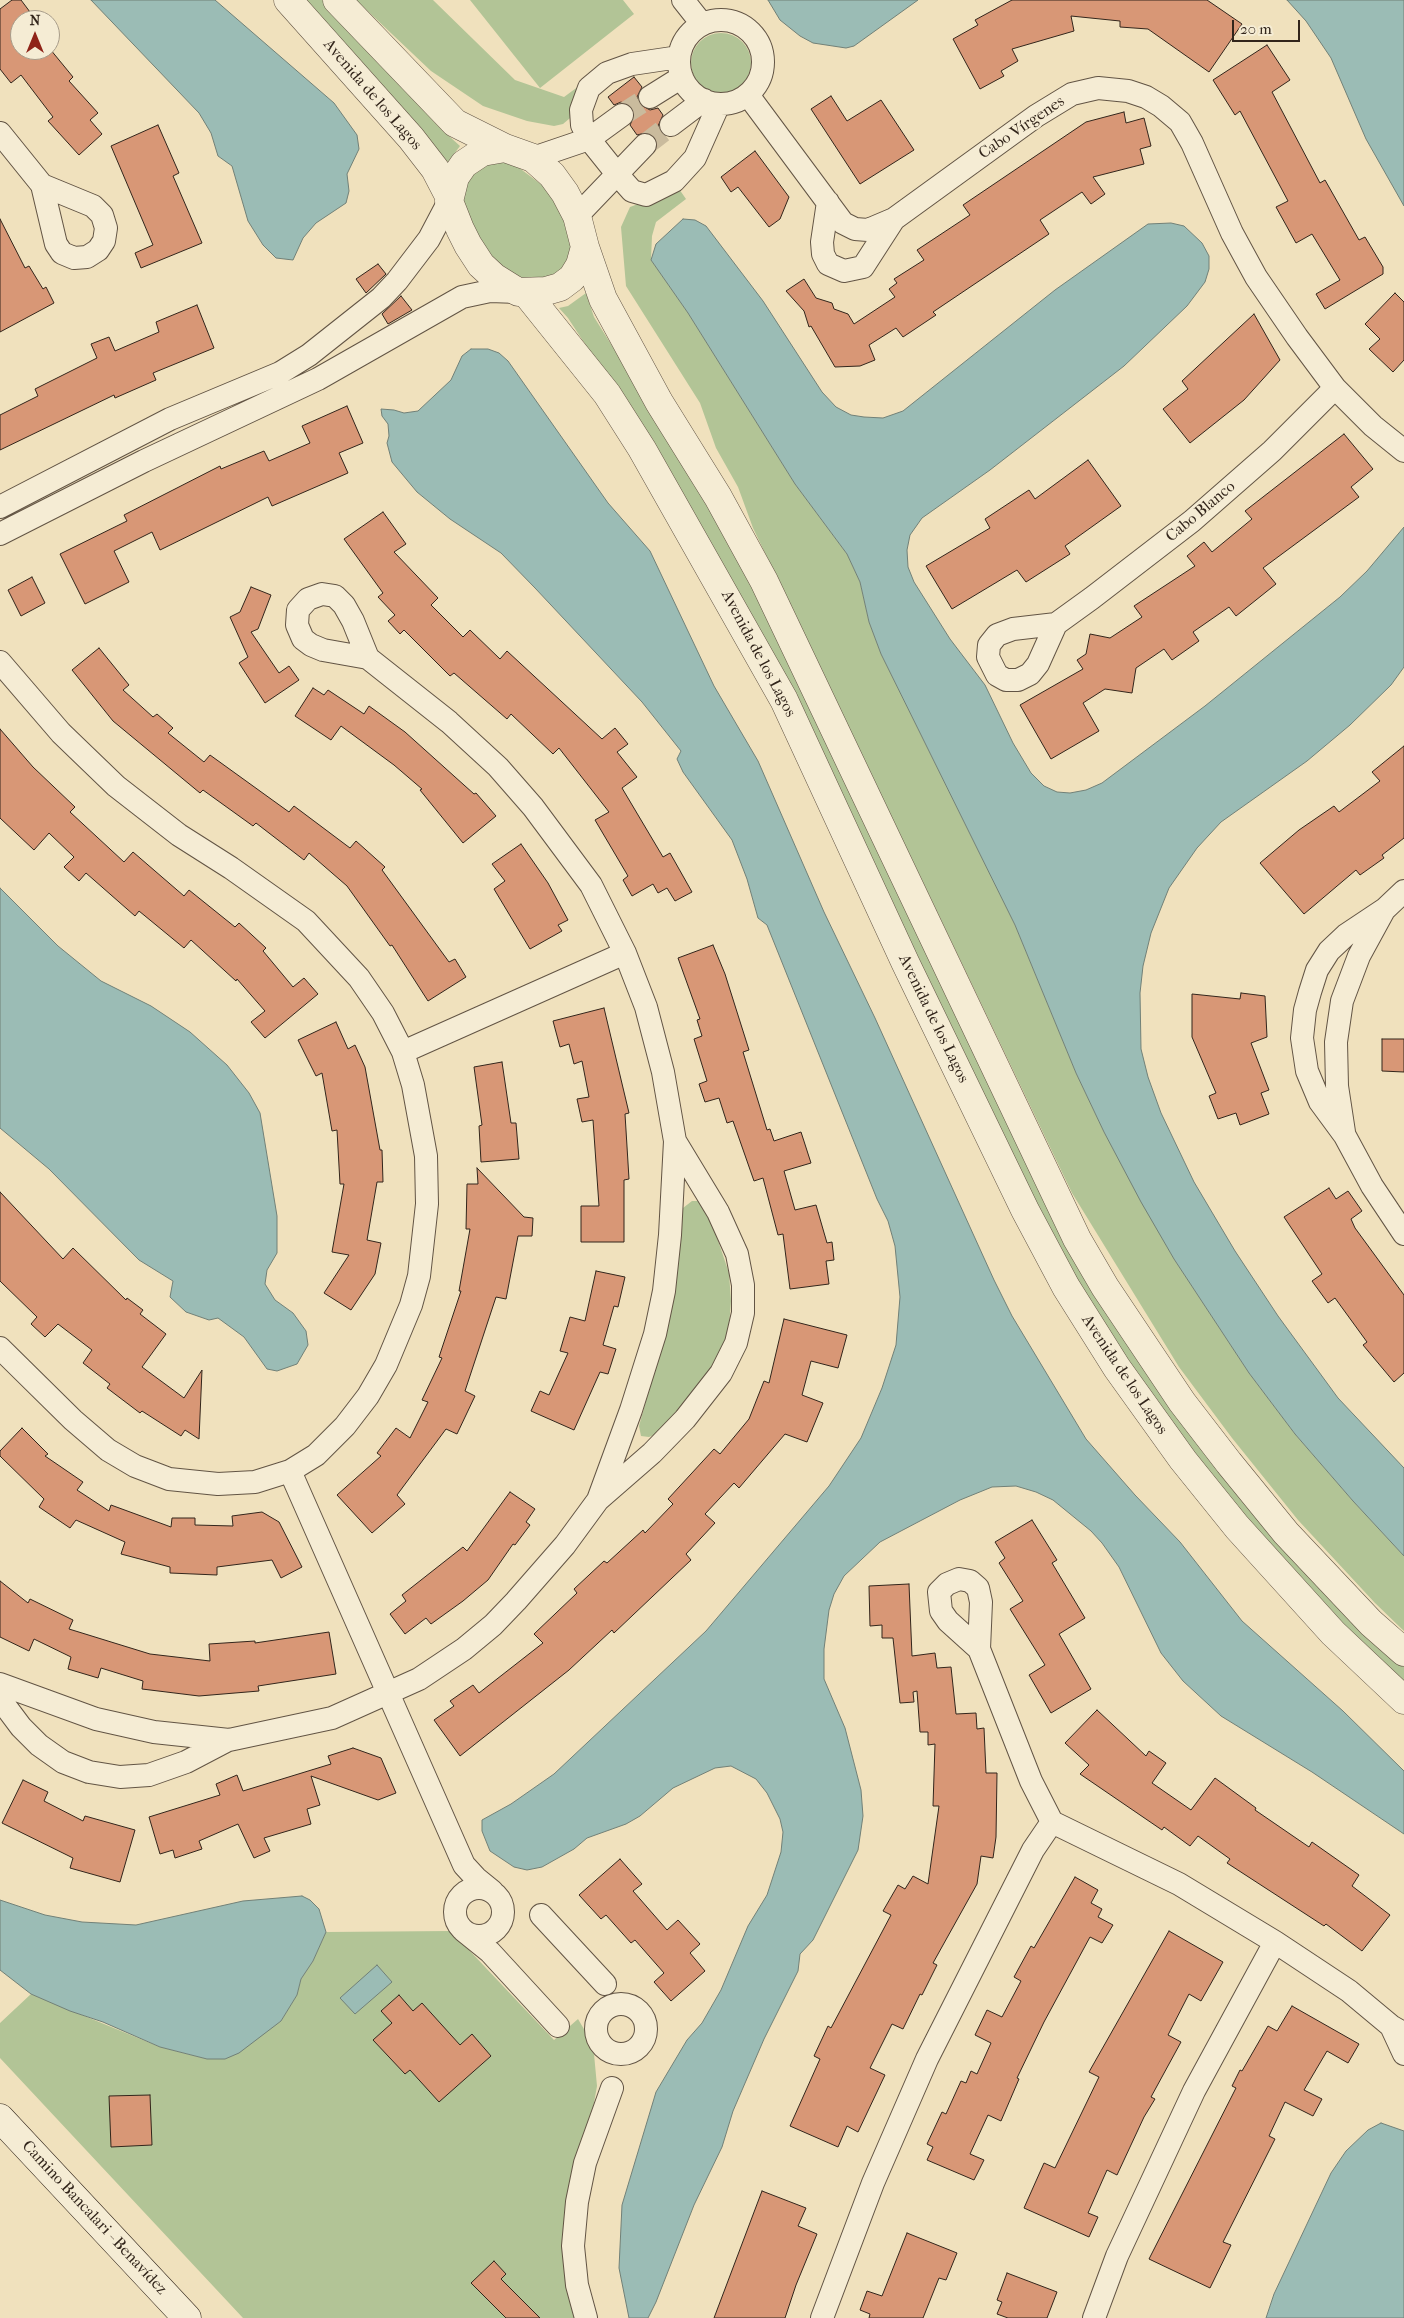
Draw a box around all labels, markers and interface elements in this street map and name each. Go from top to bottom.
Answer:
north arrow [10,10,60,60]
scale bar [1234,10,1302,42]
text: N [30,12,40,29]
text: 20 m [1240,20,1272,38]
street label: Avenida de los Lagos [319,36,425,154]
street label: Cabo Vírgenes [976,92,1068,164]
street label: Cabo Blanco [1162,477,1240,547]
street label: Avenida de los Lagos [717,587,799,721]
street label: Avenida de los Lagos [894,952,972,1086]
street label: Avenida de los Lagos [1077,1311,1171,1439]
street label: Camino Bancalari - Benavídez [17,2137,171,2299]

